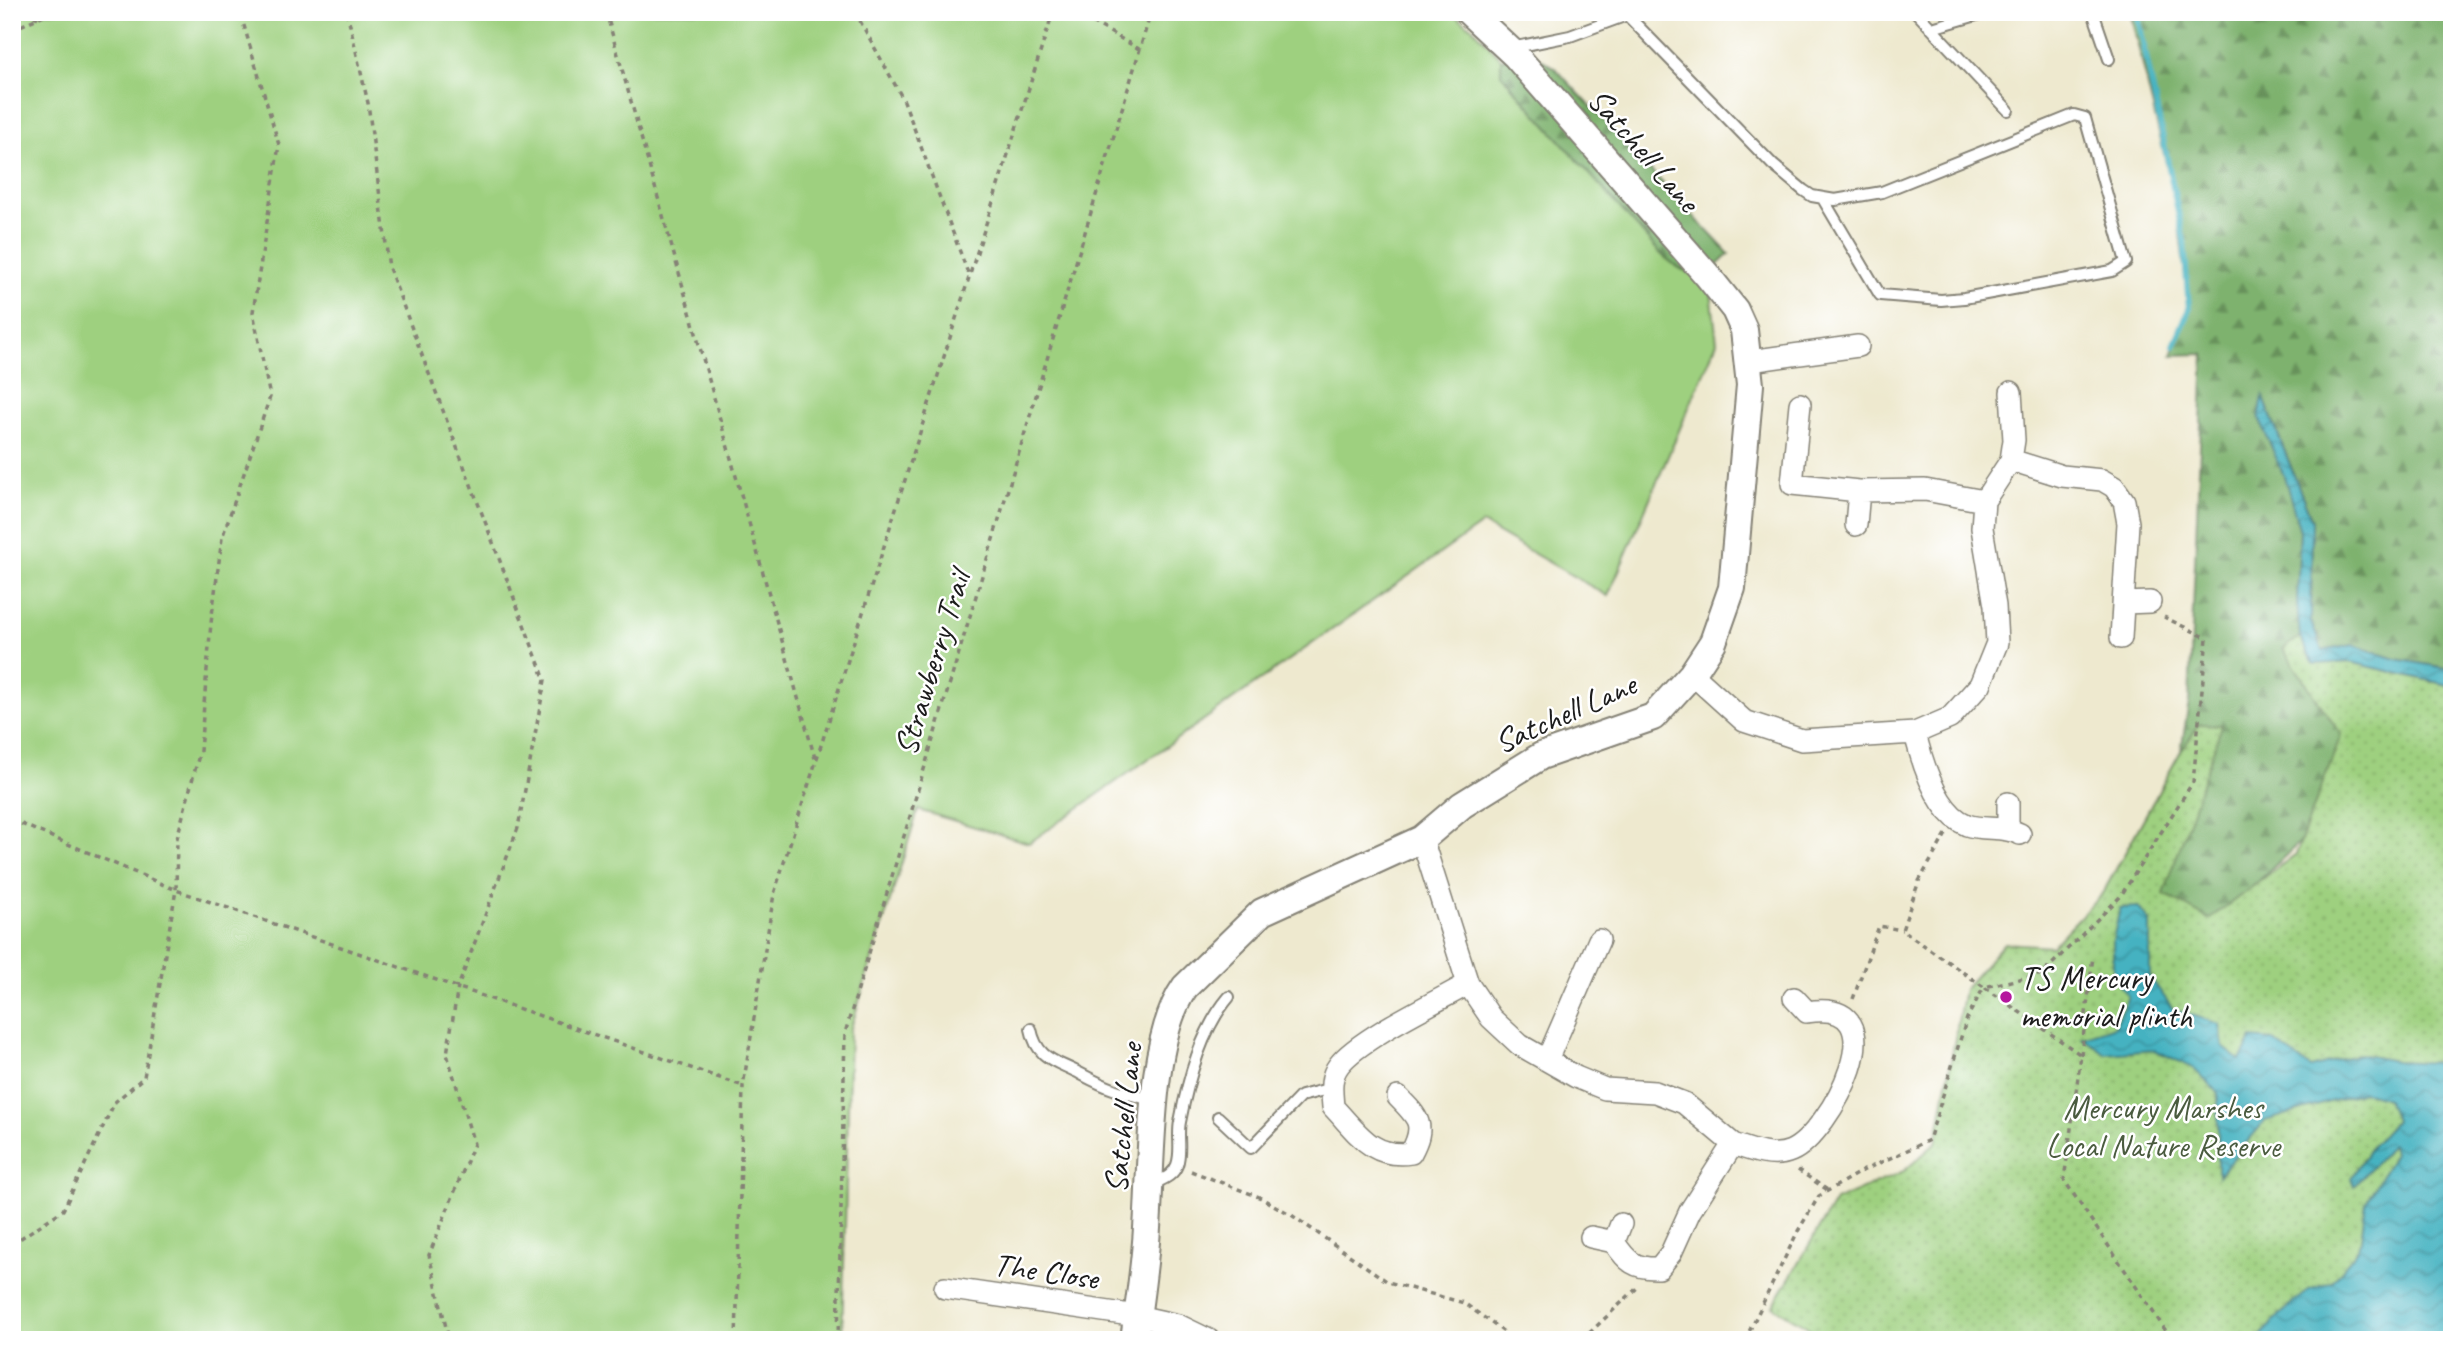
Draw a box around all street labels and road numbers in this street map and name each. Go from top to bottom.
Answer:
street label: Satchell Lane [1579,79,1711,222]
street label: Strawberry Trail [884,561,982,760]
street label: Satchell Lane [1488,662,1644,763]
street label: Satchell Lane [1094,1039,1152,1195]
street label: The Close [991,1243,1103,1299]

